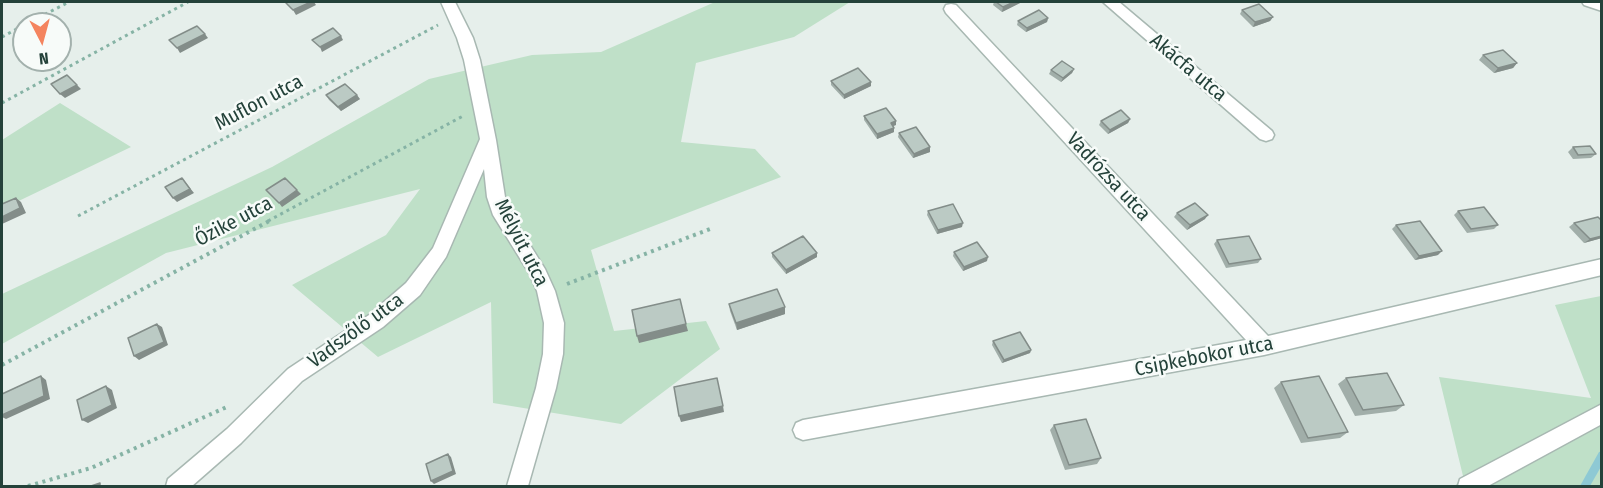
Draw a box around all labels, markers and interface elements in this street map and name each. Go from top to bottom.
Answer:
north arrow [12,12,72,72]
street label: Akácfa utca [1145,29,1231,107]
text: N [38,48,49,68]
street label: Muflon utca [211,70,307,136]
street label: Vadrózsa utca [1061,128,1155,226]
street label: Őzike utca [191,192,277,252]
street label: Mélyút utca [489,195,553,291]
street label: Vadszőlő utca [304,288,408,374]
street label: Csipkebokor utca [1133,332,1275,382]

